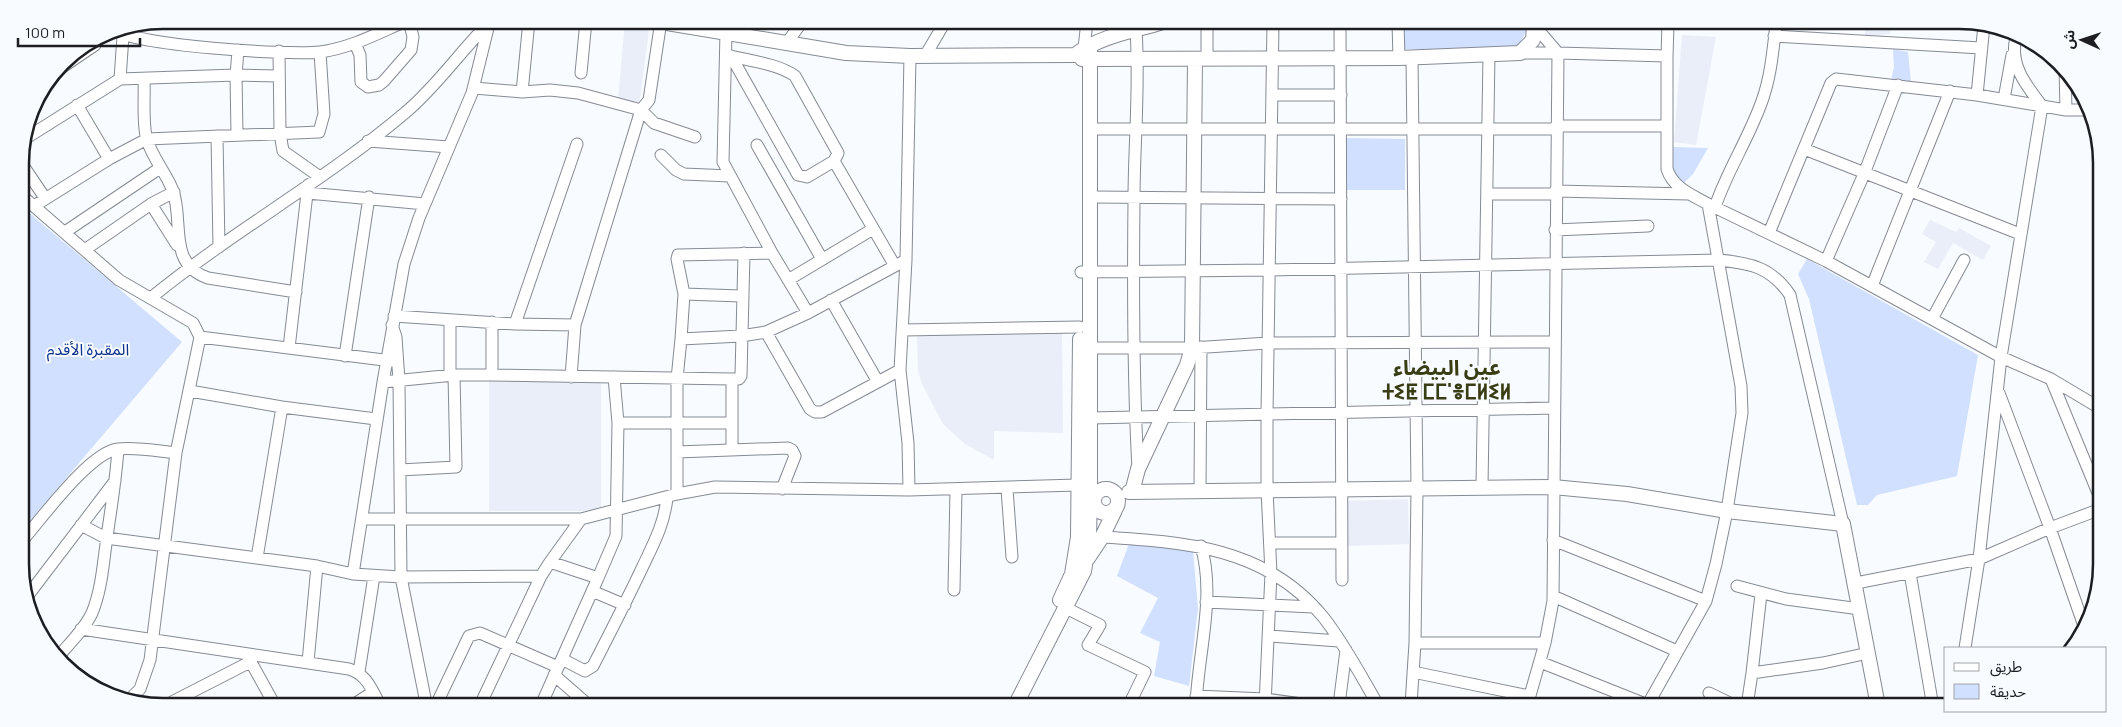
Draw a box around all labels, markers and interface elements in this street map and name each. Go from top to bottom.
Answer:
scale bar [18,15,140,47]
north arrow [2057,15,2107,65]
text: 100 m [25,22,65,43]
text: ش [2059,29,2079,49]
park label: المقبرة الأقدم [47,338,129,362]
district label: عين البيضاء ⵜⵉⵟ ⵎⵎ'ⴻⵎⵍⵉⵍ [1383,353,1511,405]
legend [1944,647,2107,712]
text: طريق [1990,656,2022,677]
text: حديقة [1990,681,2026,702]

